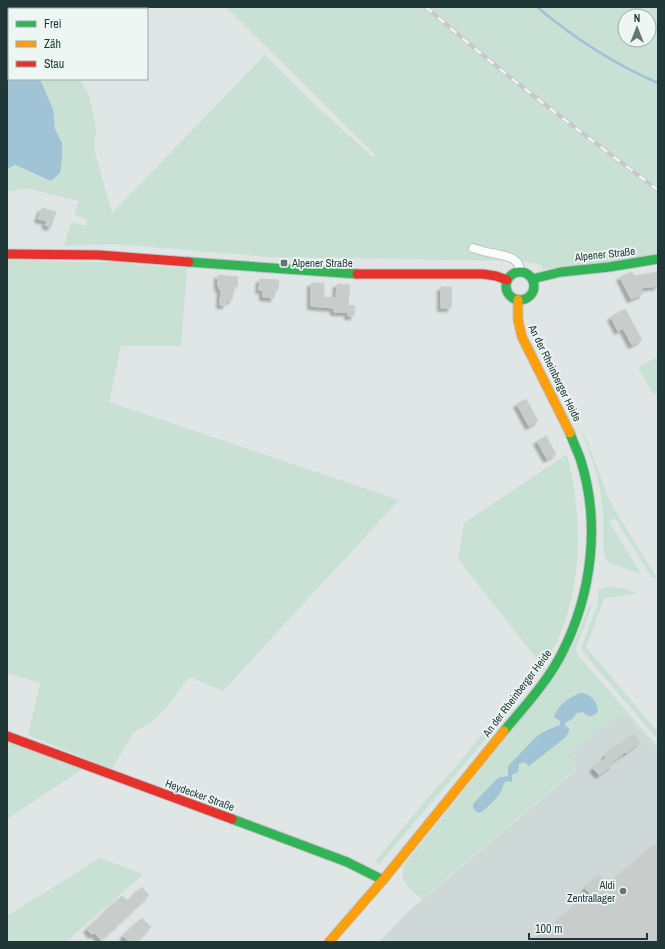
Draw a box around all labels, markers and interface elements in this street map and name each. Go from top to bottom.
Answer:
legend [8,8,148,80]
north arrow [617,8,657,48]
text: N [634,11,640,25]
text: Frei [44,16,62,32]
text: Zäh [44,36,61,52]
text: Stau [44,56,64,72]
street label: Alpener Straße [573,244,636,264]
place label: Alpener Straße [291,256,353,270]
marker: Alpener Straße [279,258,289,268]
street label: An der Rheinberger Heide [525,321,584,424]
street label: An der Rheinberger Heide [479,647,554,740]
street label: Heydecker Straße [163,776,237,814]
place label: Aldi Zentrallager [567,878,615,905]
marker: Aldi Zentrallager [618,886,628,896]
scale bar [529,915,647,941]
text: 100 m [535,921,562,937]

